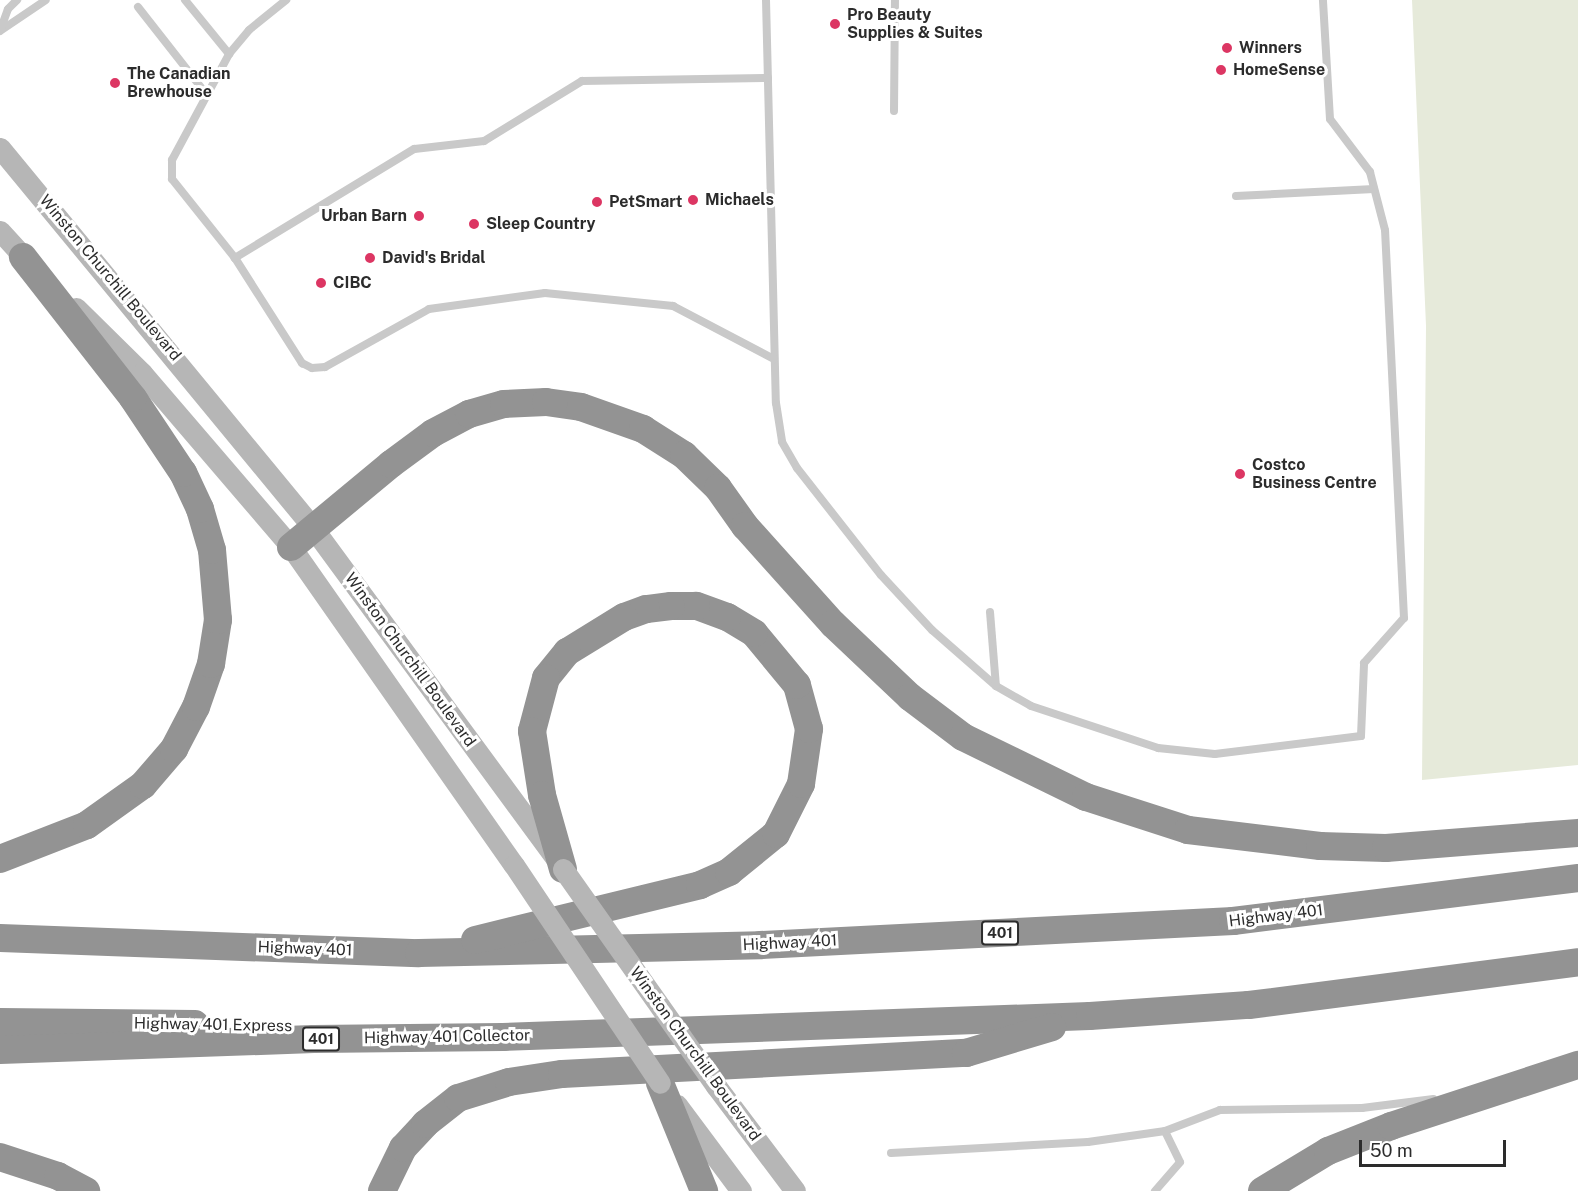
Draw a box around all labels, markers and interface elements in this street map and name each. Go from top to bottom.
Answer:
place label: Pro Beauty Supplies & Suites [847,5,983,43]
marker: Pro Beauty Supplies & Suites [828,17,842,31]
place label: Winners [1239,38,1302,58]
marker: Winners [1220,41,1234,55]
place label: HomeSense [1233,60,1325,80]
marker: HomeSense [1214,63,1228,77]
place label: The Canadian Brewhouse [127,64,231,102]
marker: The Canadian Brewhouse [108,76,122,90]
place label: Michaels [705,190,774,210]
street label: Winston Churchill Boulevard [35,191,185,365]
place label: PetSmart [609,192,682,212]
marker: Michaels [686,193,700,207]
marker: PetSmart [590,195,604,209]
place label: Urban Barn [321,206,407,226]
marker: Urban Barn [412,209,426,223]
place label: Sleep Country [486,214,596,234]
marker: Sleep Country [467,217,481,231]
place label: David's Bridal [382,248,486,268]
marker: David's Bridal [363,251,377,265]
place label: CIBC [333,273,372,293]
marker: CIBC [314,276,328,290]
place label: Costco Business Centre [1252,455,1377,493]
marker: Costco Business Centre [1233,467,1247,481]
street label: Winston Churchill Boulevard [340,569,480,751]
street label: Highway 401 [1228,901,1324,931]
road number: 401 [980,921,1020,945]
street label: Highway 401 [742,931,838,955]
street label: Highway 401 [257,938,353,960]
street label: Winston Churchill Boulevard [625,963,765,1145]
street label: Highway 401 Express [134,1014,292,1036]
street label: Highway 401 Collector [364,1026,530,1048]
road number: 401 [302,1027,340,1051]
scale bar [1362,1128,1509,1166]
text: 50 m [1370,1140,1413,1161]

